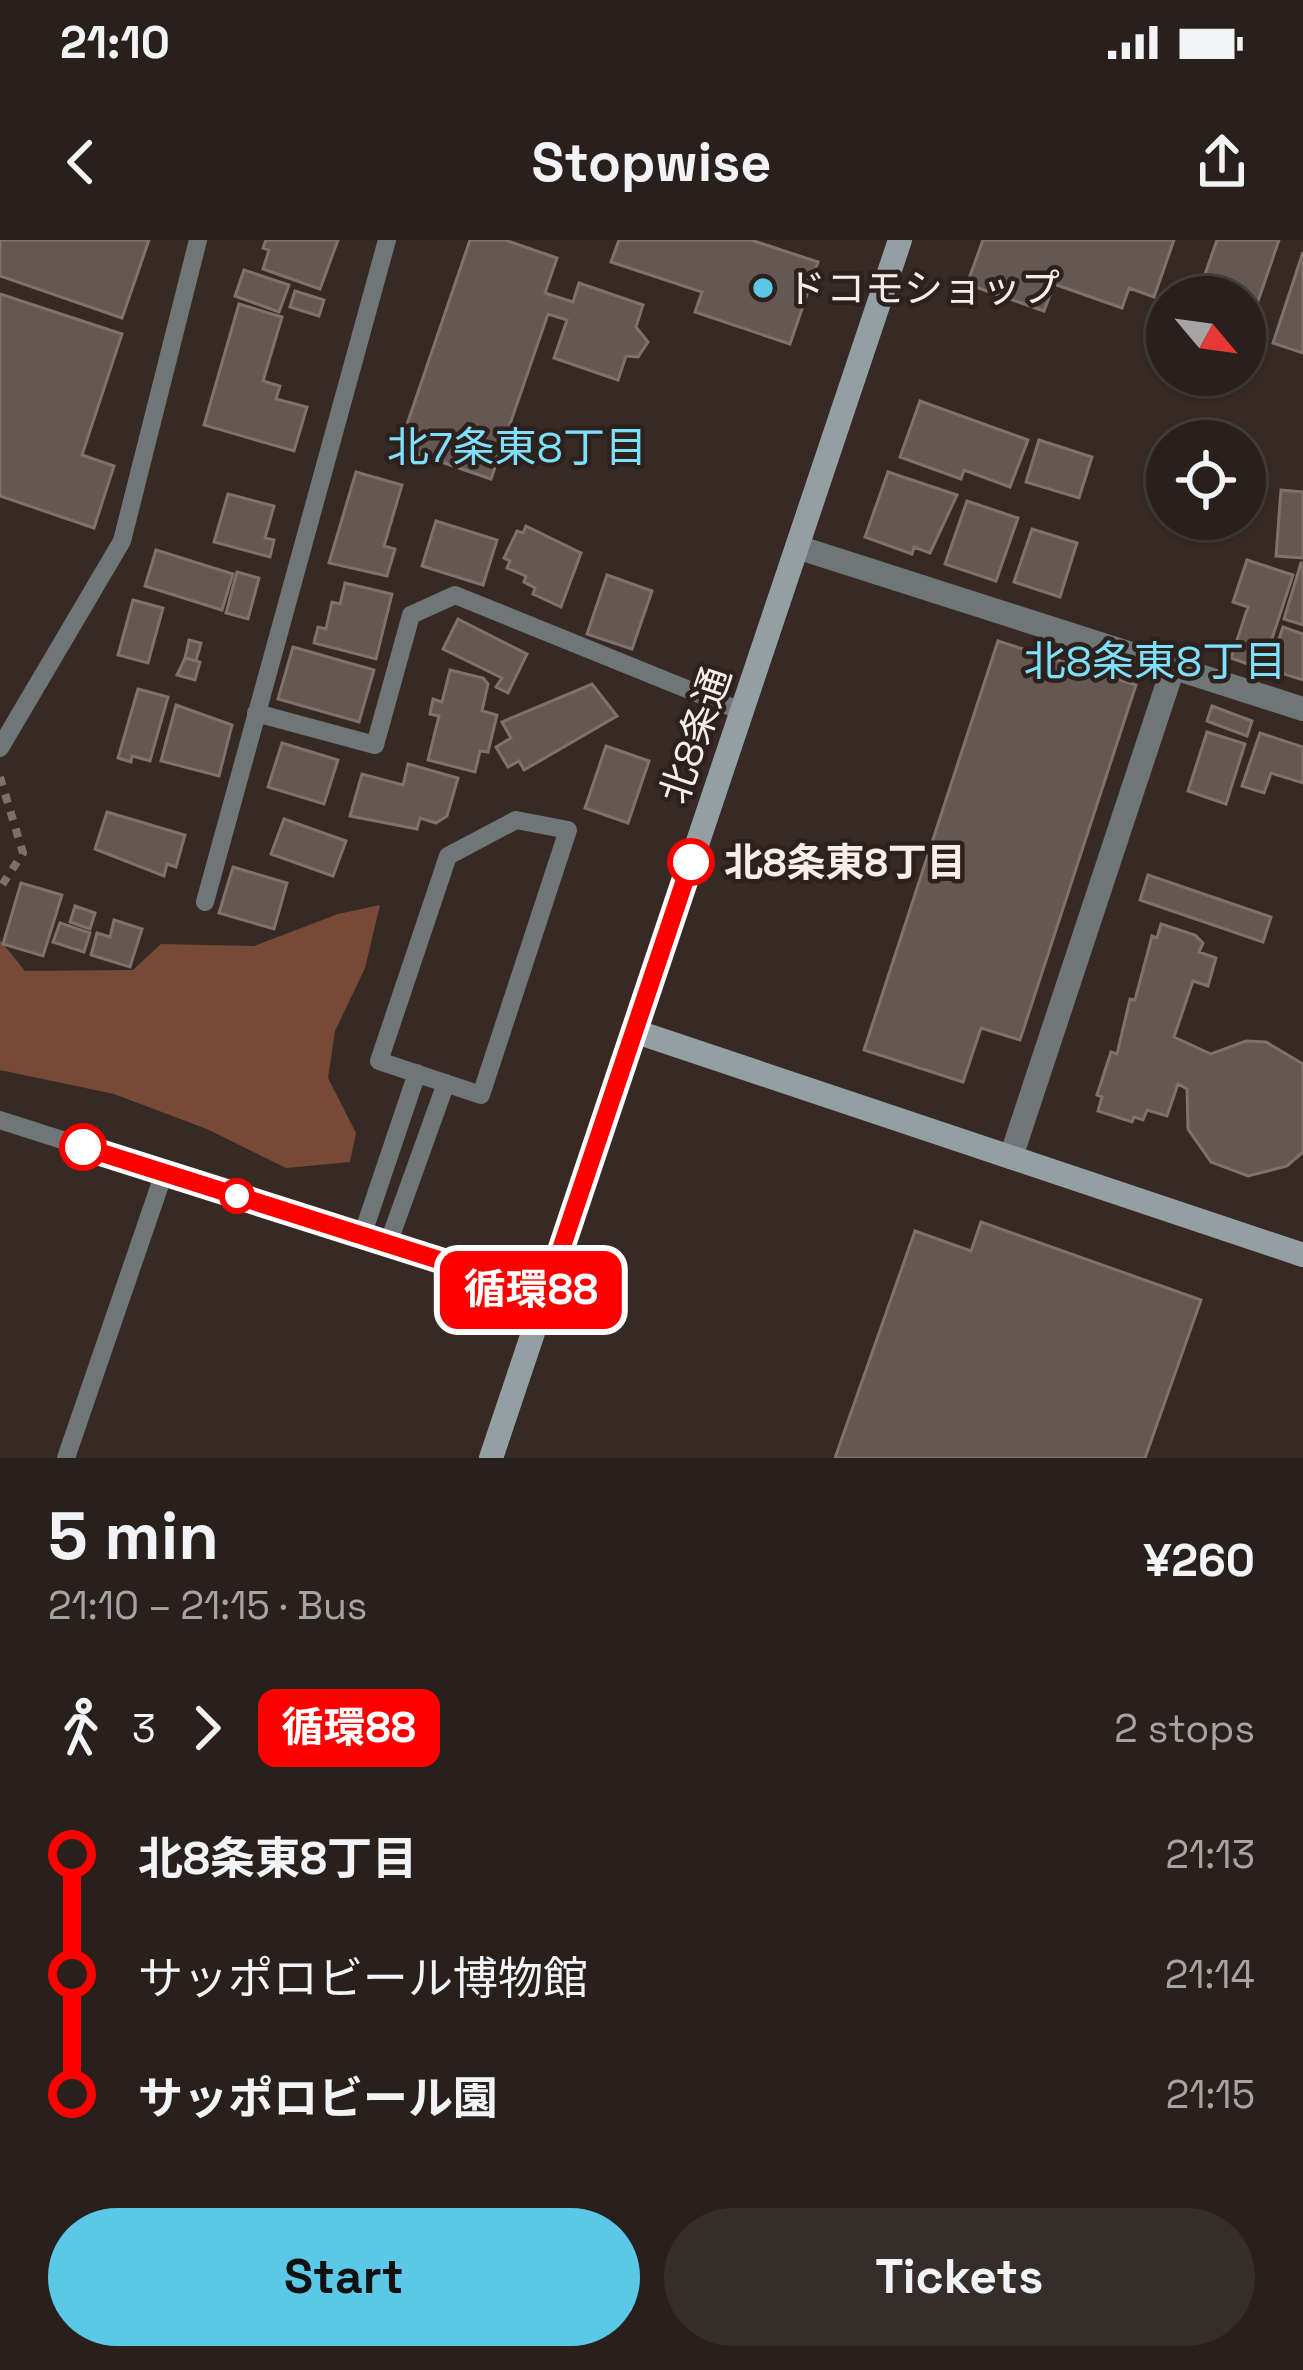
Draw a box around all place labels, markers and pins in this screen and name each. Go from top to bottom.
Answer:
place label: ドコモショップ [787,264,1060,313]
marker: ドコモショップ [750,275,776,301]
place label: 北8条東8丁目 [724,838,966,887]
marker: 北8条東8丁目 [669,840,713,884]
unlabelled marker [61,1125,105,1169]
unlabelled marker [221,1180,253,1212]

